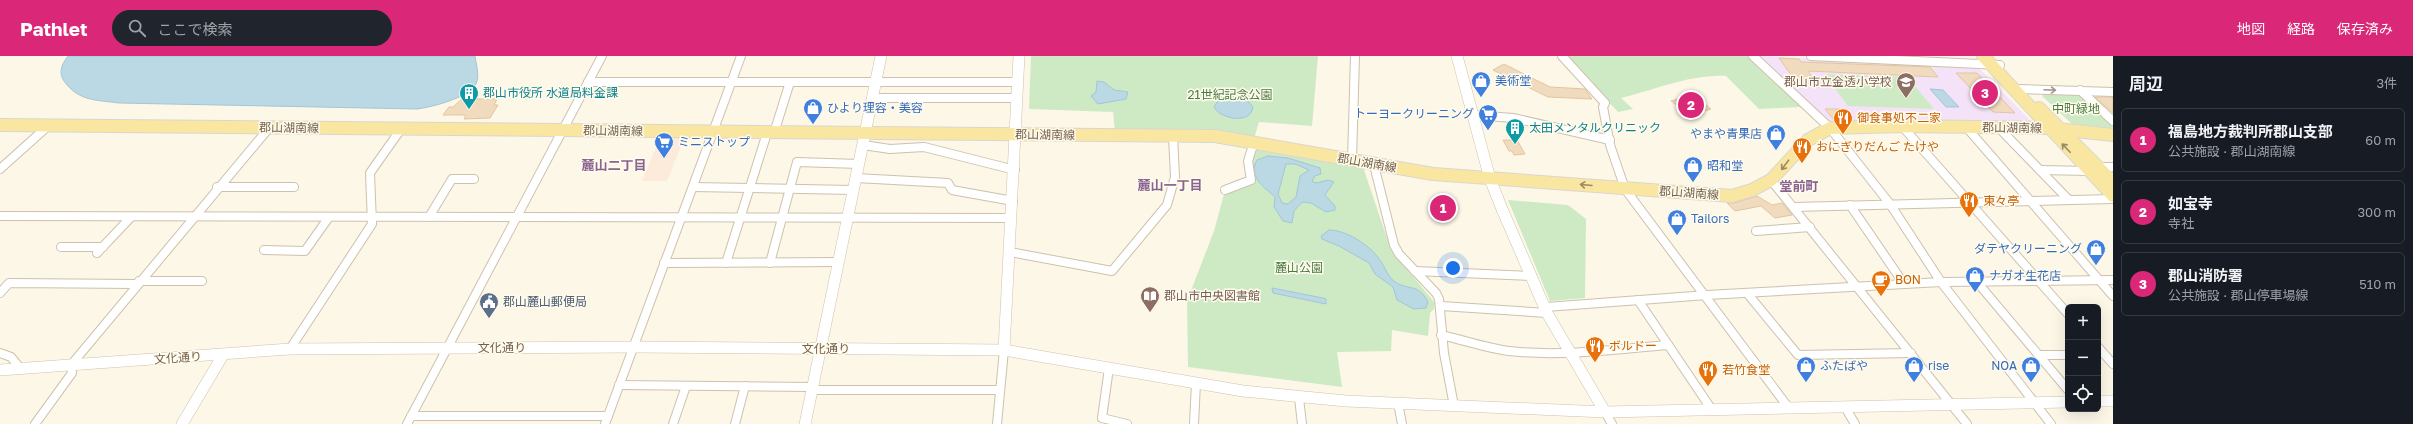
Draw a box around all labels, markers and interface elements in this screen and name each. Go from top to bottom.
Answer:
search box [112,10,392,46]
text: Pathlet [20,17,88,40]
icon: search [126,17,148,39]
text: ここで検索 [158,20,233,38]
text: 地図 [2237,20,2265,37]
text: 経路 [2287,20,2315,37]
text: 保存済み [2337,20,2393,37]
shop icon: 美術堂 [1470,70,1492,98]
school or university icon: 郡山市立金透小学校 [1895,71,1917,99]
place label: 美術堂 [1495,73,1531,88]
text: 周辺 [2129,73,2163,94]
place label: 郡山市立金透小学校 [1784,74,1892,89]
text: 3件 [2376,75,2397,91]
pin: 3 [1972,78,1998,108]
building icon: 郡山市役所 水道局料金課 [458,82,480,110]
place label: 郡山市役所 水道局料金課 [483,85,618,100]
one-way arrow [2043,86,2056,93]
park label: 21世紀記念公園 [1188,87,1272,102]
pin: 2 [1678,90,1704,120]
shop icon: ひより理容・美容 [802,97,824,125]
place label: ひより理容・美容 [827,100,923,115]
park label: 中町緑地 [2052,101,2100,116]
supermarket icon: トーヨークリーニング [1477,103,1499,131]
place label: トーヨークリーニング [1354,106,1474,121]
restaurant icon: 御食事処不二家 [1832,107,1854,135]
place label: 御食事処不二家 [1857,110,1941,125]
building icon: 太田メンタルクリニック [1504,117,1526,145]
street label: 郡山湖南線 [259,119,319,136]
street label: 郡山湖南線 [1982,119,2042,136]
place label: 太田メンタルクリニック [1529,120,1661,135]
street label: 郡山湖南線 [583,122,643,139]
text: 福島地方裁判所郡山支部 [2168,122,2333,140]
shop icon: やまや青果店 [1765,123,1787,151]
street label: 郡山湖南線 [1015,126,1075,143]
place label: やまや青果店 [1690,126,1762,141]
supermarket icon: ミニストップ [653,131,675,159]
text: 1 [2140,132,2146,148]
text: 60 m [2365,132,2396,148]
place label: ミニストップ [678,134,750,149]
restaurant icon: おにぎりだんご たけや [1791,136,1813,164]
place label: おにぎりだんご たけや [1816,139,1939,154]
one-way arrow [2062,143,2071,153]
text: 公共施設 · 郡山湖南線 [2168,143,2295,159]
street label: 郡山湖南線 [1336,150,1398,175]
shop icon: 昭和堂 [1682,155,1704,183]
district label: 麓山二丁目 [581,157,647,173]
place label: 昭和堂 [1707,158,1743,173]
one-way arrow [1781,160,1789,171]
district label: 麓山一丁目 [1137,177,1203,193]
district label: 堂前町 [1779,178,1819,194]
one-way arrow [1580,182,1593,189]
street label: 郡山湖南線 [1659,183,1719,202]
restaurant icon: 東々亭 [1958,190,1980,218]
pin: 1 [1430,193,1456,223]
place label: 東々亭 [1983,193,2019,208]
text: 如宝寺 [2168,194,2213,212]
text: 2 [2139,204,2147,220]
text: 300 m [2358,204,2396,220]
shop icon: Tailors [1666,208,1688,236]
place label: Tailors [1691,211,1729,226]
text: 寺社 [2168,215,2194,231]
shop icon: ダテヤクリーニング [2085,238,2107,266]
place label: ダテヤクリーニング [1974,241,2082,256]
your location [1443,258,1463,278]
park label: 麓山公園 [1275,260,1323,275]
shop icon: ナガオ生花店 [1964,265,1986,293]
text: 郡山消防署 [2168,266,2243,284]
place label: ナガオ生花店 [1989,268,2061,283]
cafe icon: BON [1870,269,1892,297]
place label: BON [1895,272,1921,287]
text: 3 [2139,276,2147,292]
text: 510 m [2359,276,2396,292]
library icon: 郡山市中央図書館 [1139,285,1161,313]
text: 公共施設 · 郡山停車場線 [2168,287,2308,303]
place label: 郡山市中央図書館 [1164,288,1260,303]
public building icon: 郡山麓山郵便局 [478,291,500,319]
place label: 郡山麓山郵便局 [503,294,587,309]
map controls [2065,304,2101,412]
button: + [2065,304,2101,340]
restaurant icon: ボルドー [1584,335,1606,363]
place label: ボルドー [1609,338,1657,353]
street label: 文化通り [478,340,526,355]
button: − [2065,340,2101,376]
street label: 文化通り [802,341,850,356]
street label: 文化通り [153,348,202,367]
shop icon: ふたばや [1795,355,1817,383]
shop icon: rise [1903,355,1925,383]
shop icon: NOA [2020,355,2042,383]
place label: ふたばや [1820,358,1868,373]
place label: rise [1928,358,1949,373]
place label: NOA [1991,358,2017,373]
restaurant icon: 若竹食堂 [1697,359,1719,387]
place label: 若竹食堂 [1722,362,1770,377]
button: locate [2065,376,2101,412]

